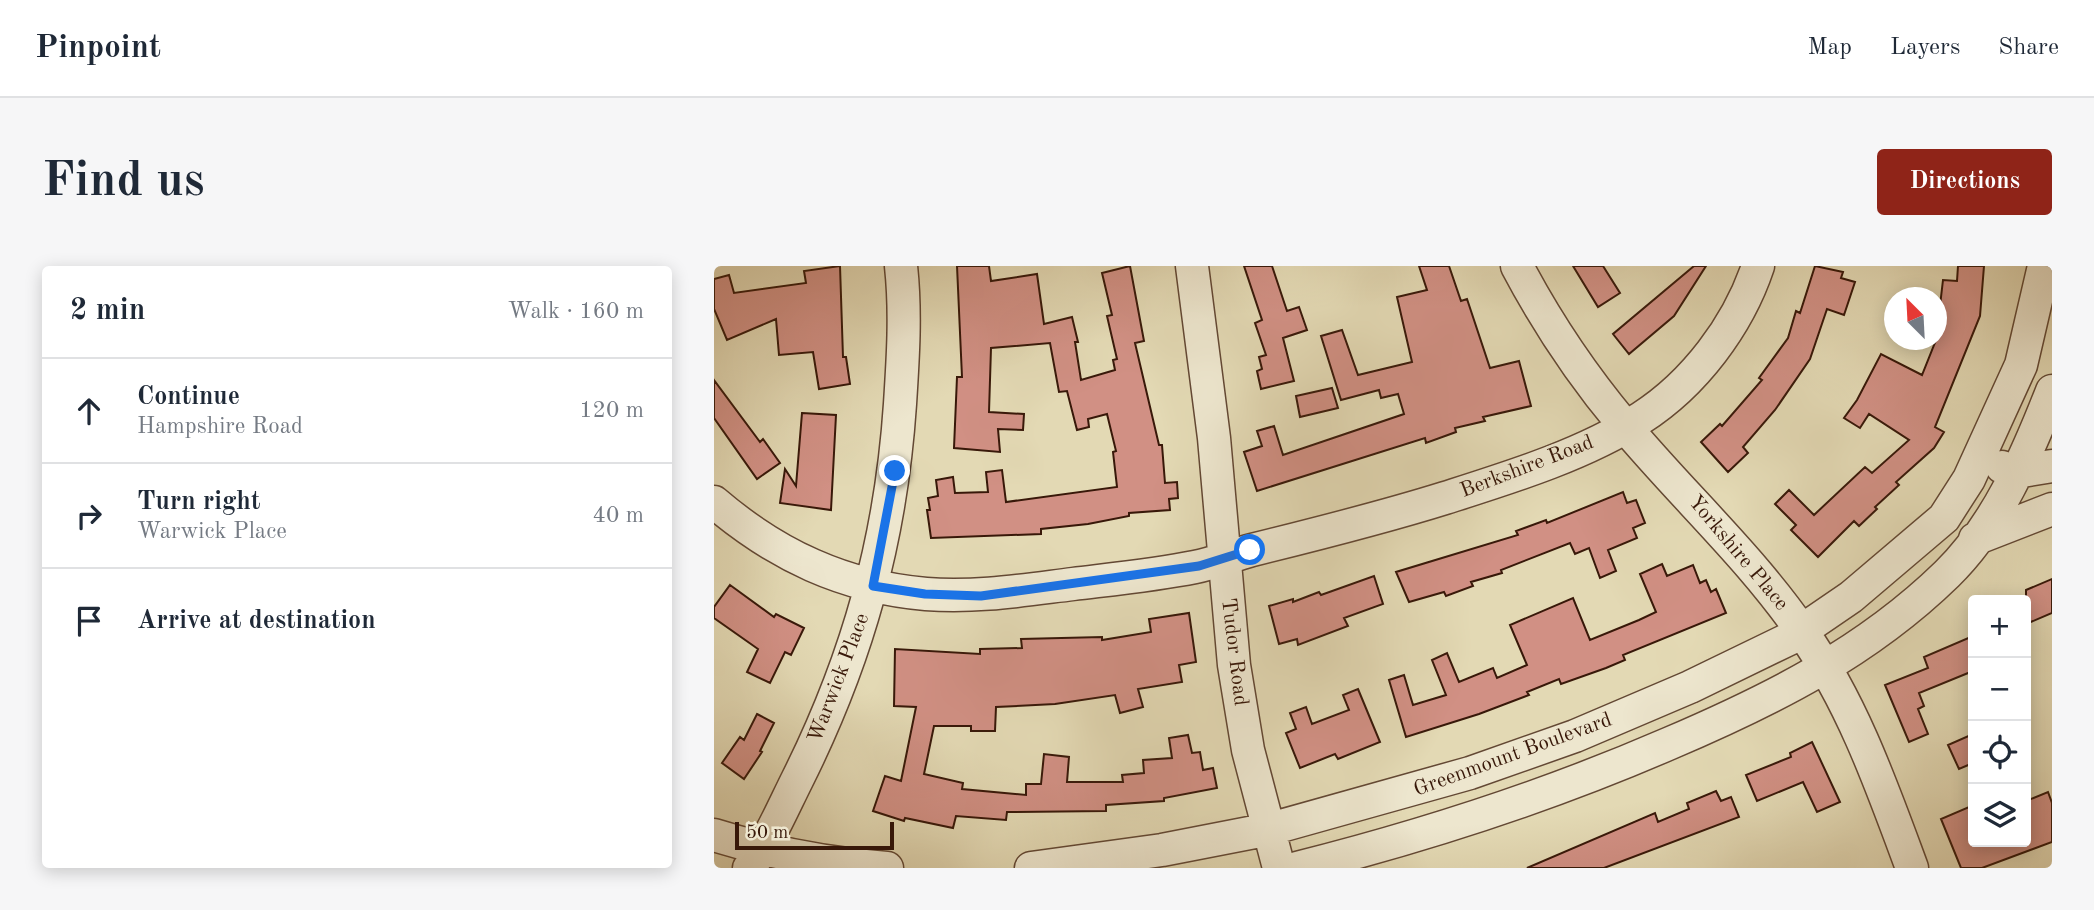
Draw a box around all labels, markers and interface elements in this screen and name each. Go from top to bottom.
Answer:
text: Pinpoint [35,32,161,65]
text: Map [1808,36,1852,60]
text: Layers [1890,36,1960,60]
text: Share [1998,36,2059,60]
button: Directions [1877,149,2052,215]
text: Find us [42,158,205,207]
north arrow [1884,287,1947,350]
text: 2 min [70,296,145,326]
text: Walk · 160 m [508,300,644,323]
text: Continue [137,384,240,410]
icon: ahead [70,392,108,430]
text: 120 m [579,399,644,422]
text: Hampshire Road [137,415,303,438]
street label: Berkshire Road [1457,432,1597,502]
route end [879,455,910,486]
text: Turn right [137,489,260,515]
street label: Yorkshire Place [1684,491,1792,615]
icon: right [70,497,108,535]
text: 40 m [593,504,644,527]
text: Warwick Place [137,520,287,543]
route start [1234,534,1265,565]
map controls [1968,595,2031,847]
button: + [1968,595,2031,658]
street label: Tudor Road [1217,597,1251,707]
icon: arrive [70,602,108,640]
text: Arrive at destination [137,608,376,634]
street label: Warwick Place [805,610,873,746]
button: − [1968,658,2031,721]
street label: Greenmount Boulevard [1411,709,1615,801]
button: locate [1968,721,2031,784]
button: layers [1968,784,2031,847]
scale bar [735,819,894,851]
text: 50 m [746,824,788,843]

